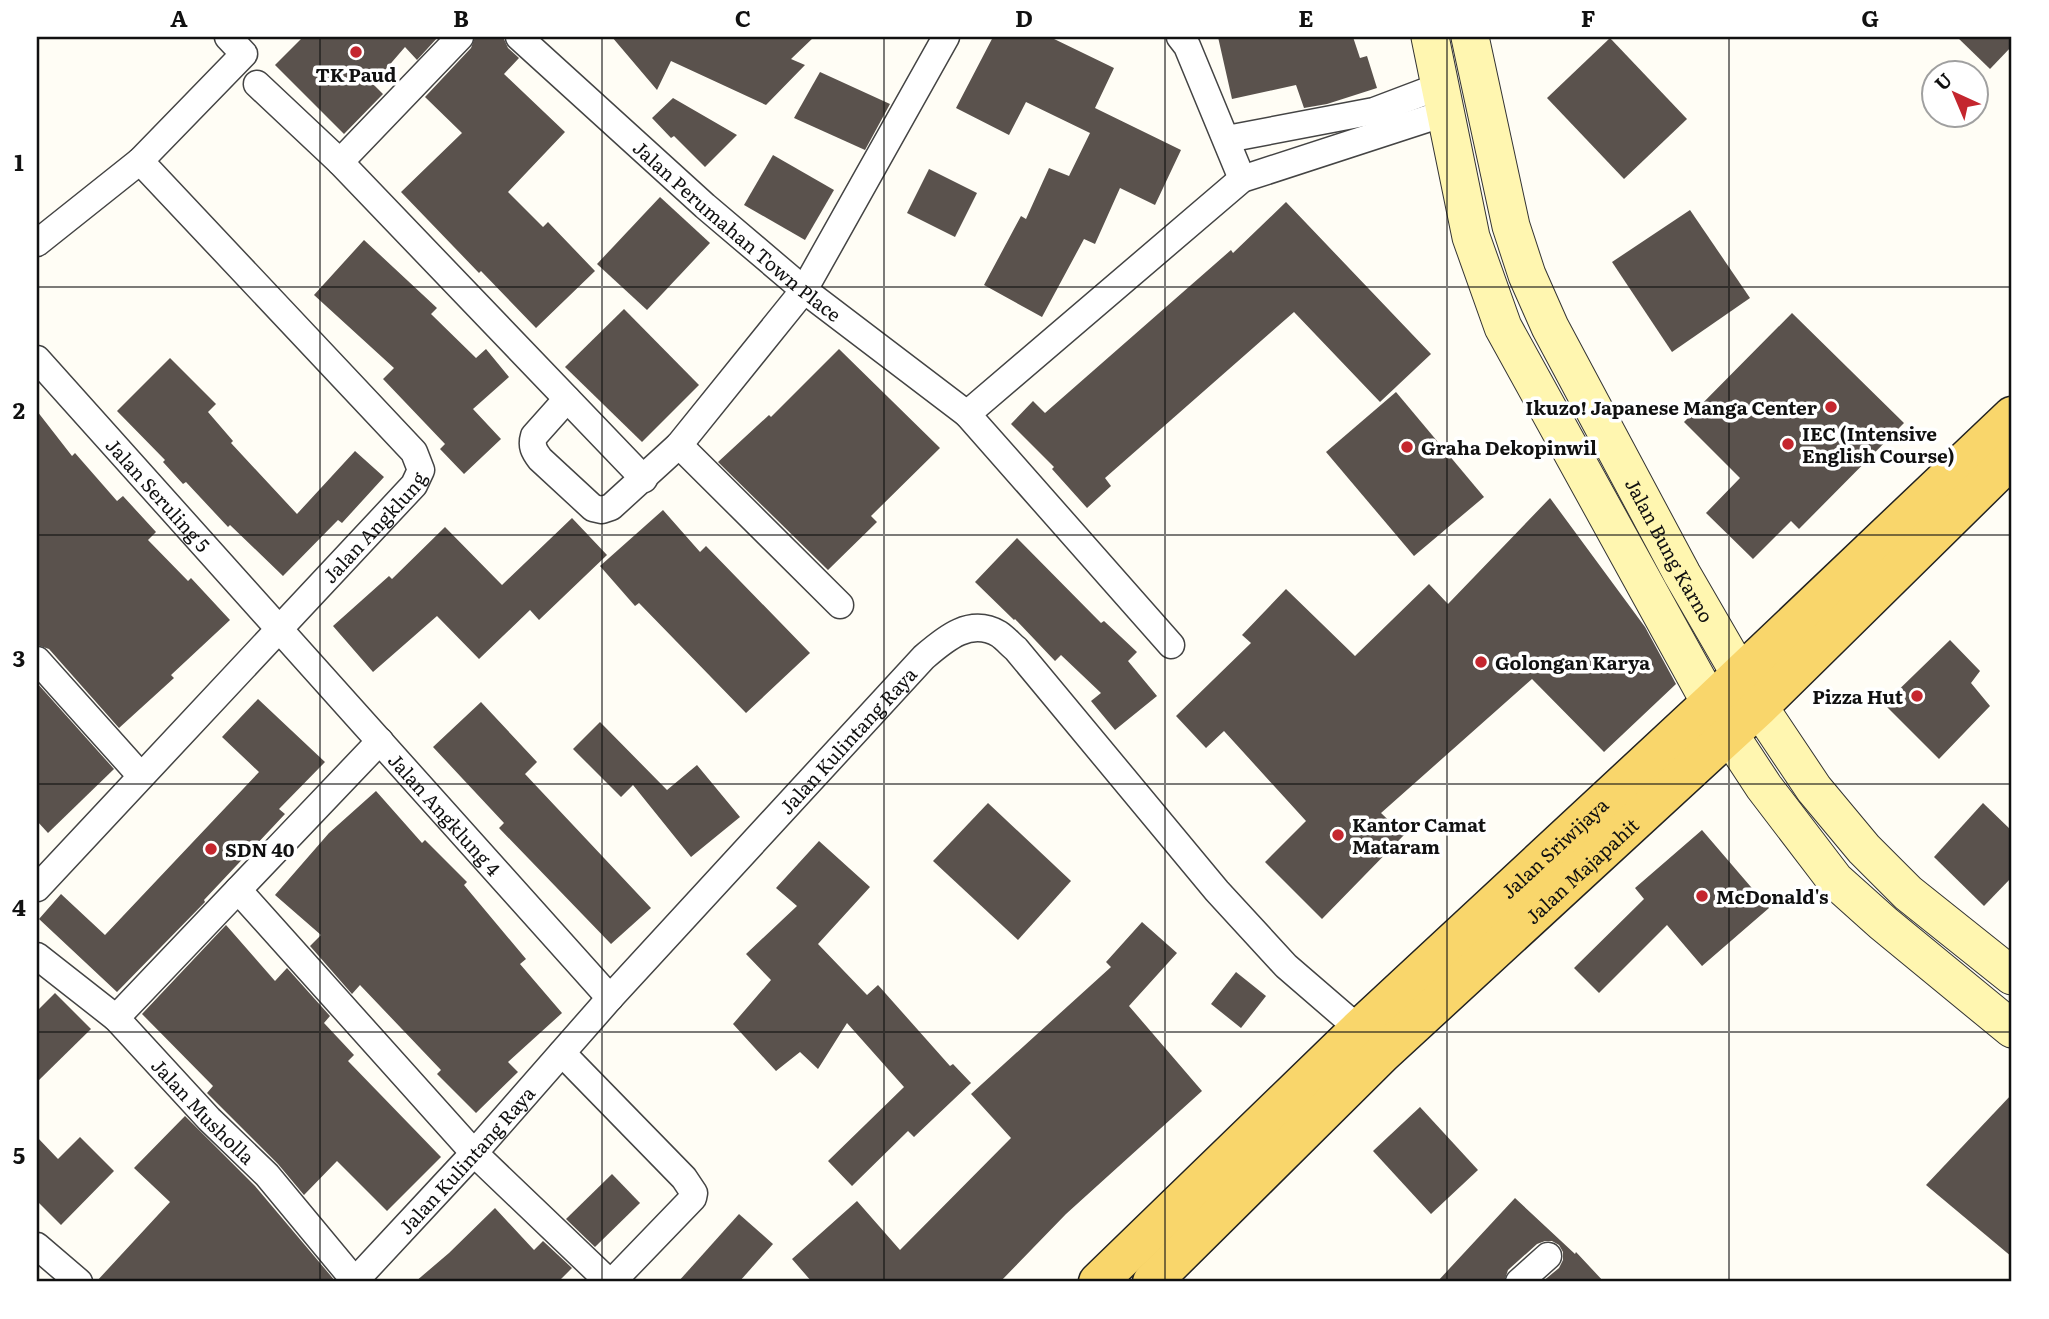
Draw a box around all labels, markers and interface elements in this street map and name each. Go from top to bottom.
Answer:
text: A [170,0,188,34]
text: B [453,0,469,34]
text: C [735,0,751,34]
text: D [1015,0,1033,34]
text: E [1298,0,1314,34]
text: F [1581,0,1596,34]
text: G [1861,0,1879,34]
marker: TK Paud [348,44,364,60]
place label: TK Paud [315,60,397,88]
north arrow [1920,60,1990,130]
text: U [1927,66,1958,96]
street label: Jalan Perumahan Town Place [627,133,848,328]
text: 1 [14,144,24,178]
text: 2 [13,392,25,426]
place label: Ikuzo! Japanese Manga Center [1525,393,1818,421]
marker: Ikuzo! Japanese Manga Center [1823,399,1839,415]
place label: IEC (Intensive English Course) [1802,419,1955,469]
street label: Jalan Seruling 5 [100,431,217,558]
place label: Graha Dekopinwil [1421,433,1597,461]
marker: IEC (Intensive English Course) [1780,436,1796,452]
marker: Graha Dekopinwil [1399,439,1415,455]
street label: Jalan Angklung [316,467,432,589]
street label: Jalan Bung Karno [1619,473,1721,628]
text: 3 [13,640,25,674]
place label: Golongan Karya [1495,648,1650,676]
marker: Golongan Karya [1473,654,1489,670]
street label: Jalan Kulintang Raya [772,660,923,820]
place label: Pizza Hut [1812,682,1904,710]
marker: Pizza Hut [1909,688,1925,704]
street label: Jalan Angklung 4 [382,746,508,882]
street label: Jalan Sriwijaya [1494,790,1615,905]
place label: Kantor Camat Mataram [1352,810,1487,860]
street label: Jalan Majapahit [1519,811,1645,930]
marker: Kantor Camat Mataram [1330,827,1346,843]
place label: SDN 40 [225,835,295,863]
marker: SDN 40 [203,841,219,857]
place label: McDonald's [1716,882,1828,910]
marker: McDonald's [1694,888,1710,904]
text: 4 [12,889,26,923]
street label: Jalan Musholla [145,1052,262,1171]
street label: Jalan Kulintang Raya [392,1079,541,1240]
text: 5 [13,1137,25,1171]

